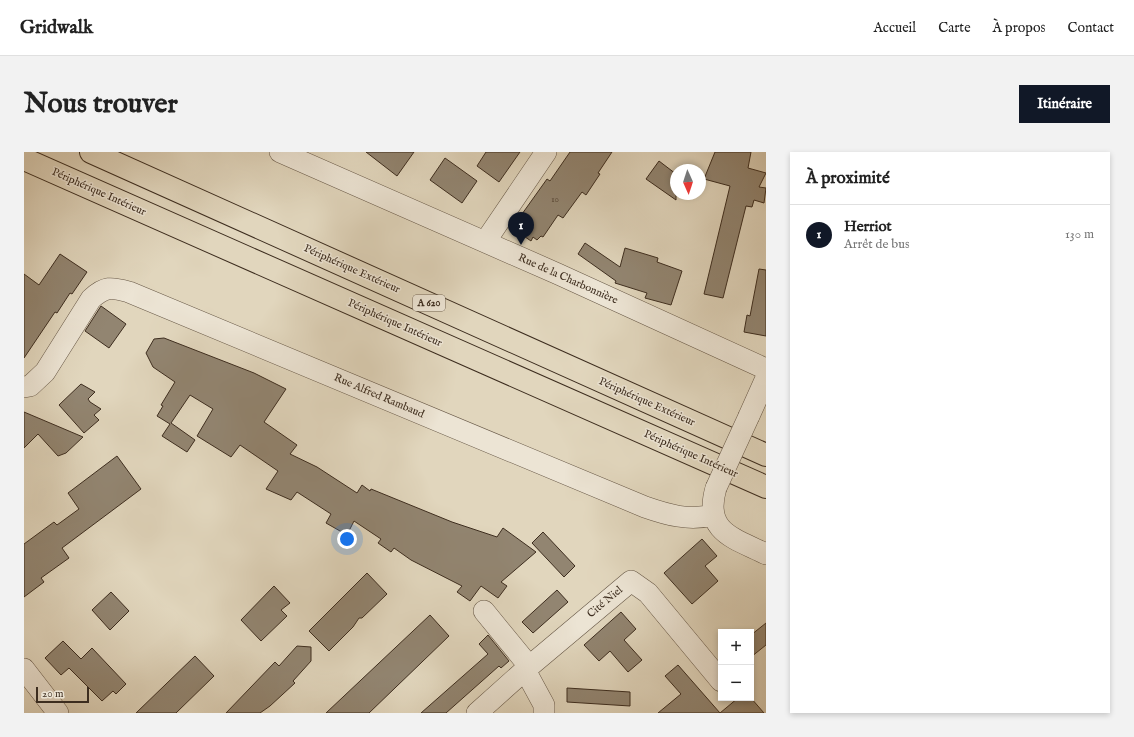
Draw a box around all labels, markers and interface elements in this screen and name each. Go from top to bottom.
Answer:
text: Gridwalk [20,16,93,40]
text: Accueil [873,19,916,37]
text: Carte [938,19,971,37]
text: À propos [993,19,1045,37]
text: Contact [1067,19,1114,37]
button: Itinéraire [1019,85,1110,123]
text: Nous trouver [24,87,178,122]
north arrow [670,164,706,200]
street label: Périphérique Intérieur [50,165,148,219]
text: À proximité [806,168,890,189]
house number: 10 [551,194,559,205]
pin: 1 [508,212,534,245]
text: Herriot [844,217,892,236]
text: 1 [817,226,821,243]
text: 130 m [1065,226,1094,243]
text: Arrêt de bus [844,236,910,253]
street label: Périphérique Extérieur [302,241,402,297]
street label: Rue de la Charbonnière [516,251,620,307]
road number: A 620 [413,295,445,311]
street label: Périphérique Intérieur [346,296,444,350]
street label: Rue Alfred Rambaud [332,371,426,421]
street label: Périphérique Extérieur [597,374,697,430]
street label: Périphérique Intérieur [642,427,740,481]
your location [337,529,357,549]
street label: Cité Niel [584,583,626,621]
map controls [718,629,754,701]
button: + [718,629,754,665]
button: − [718,665,754,701]
scale bar [36,685,89,704]
text: 20 m [42,687,63,701]

